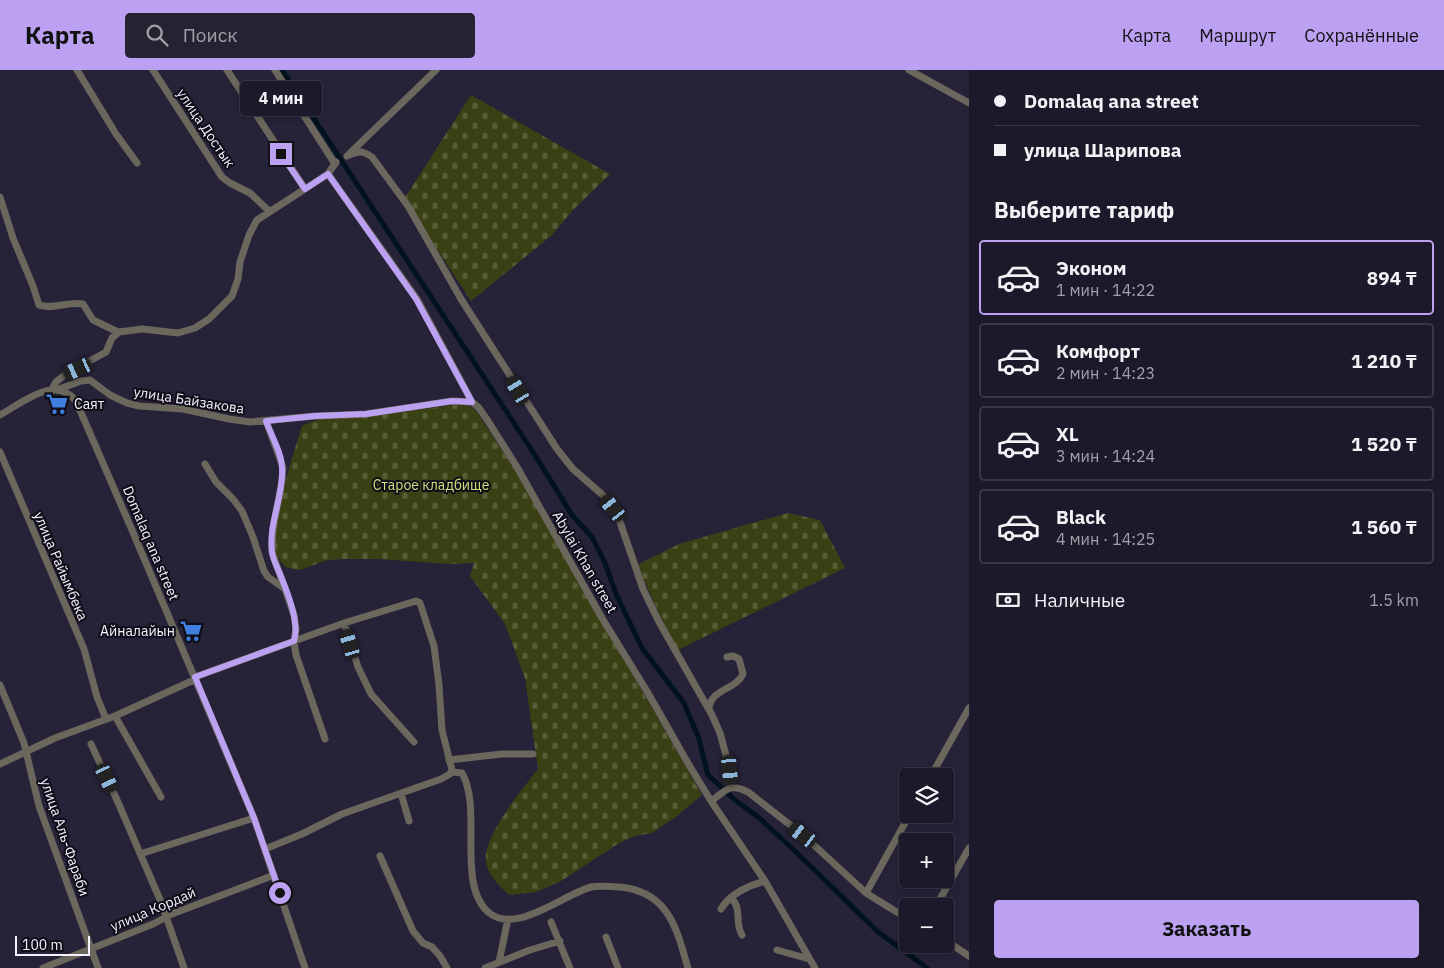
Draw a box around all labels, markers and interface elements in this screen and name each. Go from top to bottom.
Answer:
search box [125,13,475,58]
text: Карта [25,19,95,51]
icon: search [143,21,171,49]
text: Поиск [183,23,238,47]
text: Карта [1122,24,1171,47]
text: Маршрут [1199,24,1276,47]
text: Сохранённые [1304,24,1419,47]
callout: 4 мин [240,82,322,116]
street label: улица Достык [173,85,239,171]
text: 4 мин [259,88,303,108]
text: Domalaq ana street [1024,89,1199,113]
text: улица Шарипова [1024,138,1182,162]
route end [270,143,292,165]
text: Выберите тариф [994,195,1174,224]
icon: car [996,255,1041,300]
text: Эконом [1056,256,1127,280]
text: 894 ₸ [1367,266,1417,290]
text: 1 мин · 14:22 [1056,280,1155,300]
icon: car [996,338,1041,383]
text: Комфорт [1056,339,1140,363]
text: 1 210 ₸ [1351,349,1417,373]
car [61,356,94,382]
text: 2 мин · 14:23 [1056,363,1155,383]
car [503,373,532,407]
street label: улица Байзакова [132,382,246,418]
supermarket icon: Саят [44,391,70,417]
place label: Саят [74,395,105,413]
icon: car [996,421,1041,466]
text: XL [1056,422,1079,446]
text: 1 520 ₸ [1351,432,1417,456]
text: 3 мин · 14:24 [1056,446,1155,466]
park label: Старое кладбище [373,476,490,494]
street label: Domalaq ana street [119,483,183,603]
car [597,492,628,524]
icon: car [996,504,1041,549]
text: Black [1056,505,1106,529]
street label: Abylai Khan street [549,508,621,616]
street label: улица Райымбека [30,509,92,624]
text: 1 560 ₸ [1351,515,1417,539]
text: 4 мин · 14:25 [1056,529,1155,549]
icon: cash [994,586,1022,614]
text: Наличные [1034,588,1125,612]
text: 1.5 km [1369,590,1419,610]
supermarket icon: Айналайын [178,618,204,644]
place label: Айналайын [100,622,175,640]
car [338,627,361,661]
car [721,754,738,786]
car [93,761,120,795]
map controls [899,768,954,953]
button: layers [899,768,954,823]
street label: улица Аль-Фараби [36,776,94,898]
car [786,820,819,850]
button: + [899,833,954,888]
route start [269,882,291,904]
street label: улица Кордай [108,883,198,935]
button: − [899,898,954,953]
button: Заказать [994,900,1419,958]
scale bar [15,933,90,956]
text: 100 m [22,936,63,954]

